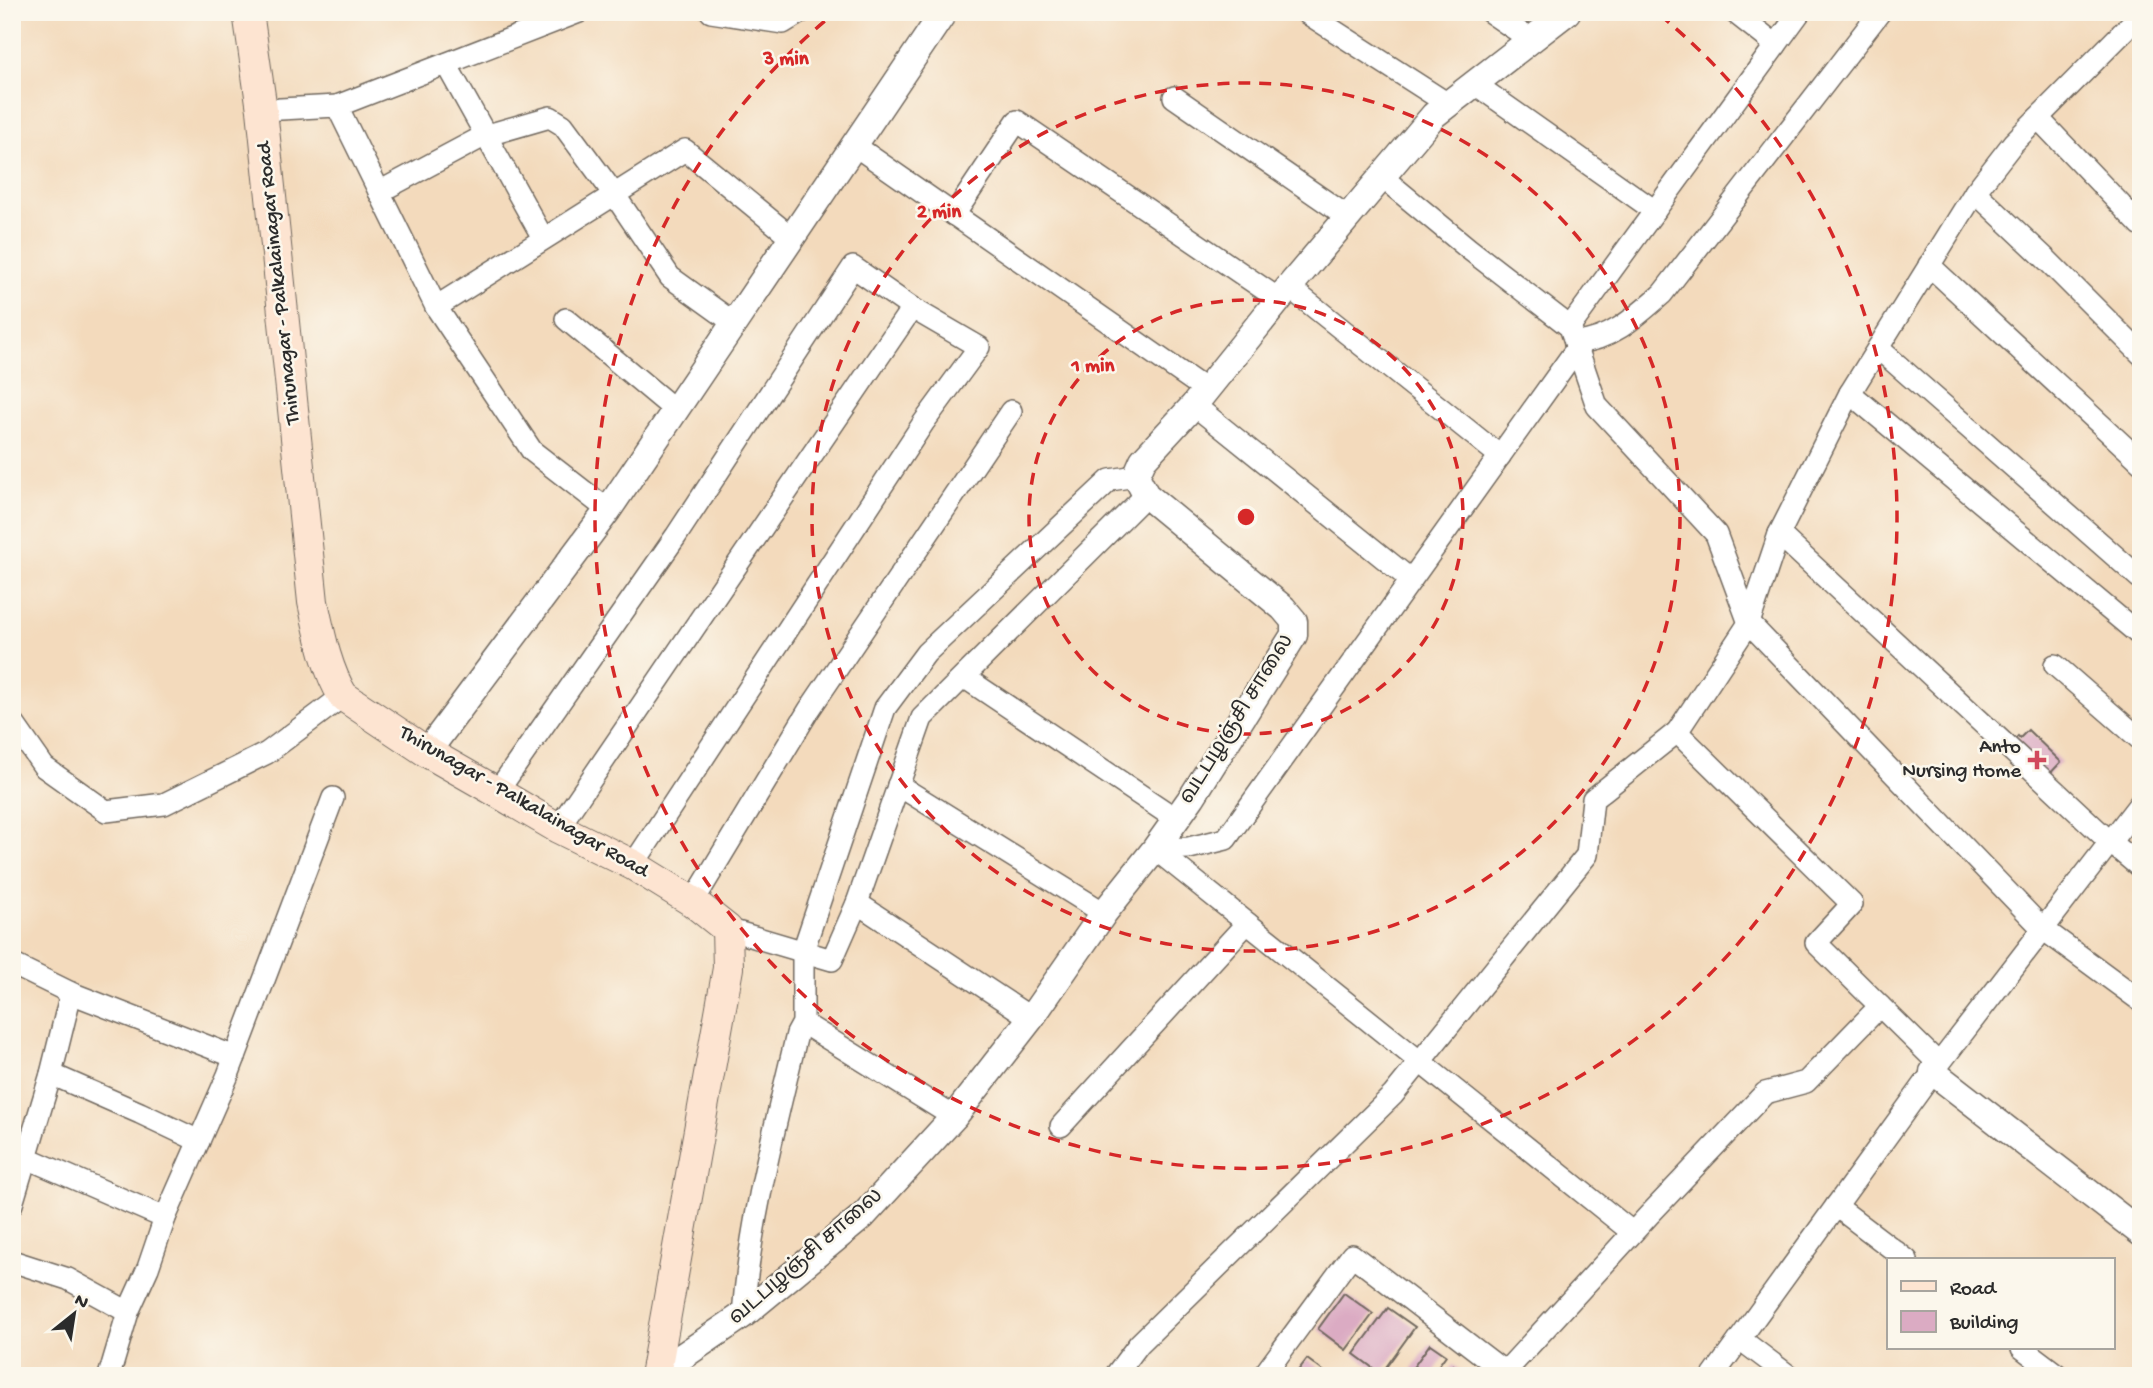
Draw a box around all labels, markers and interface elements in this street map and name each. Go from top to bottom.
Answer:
text: 3 min [762,48,810,73]
street label: Thirunagar - Palkalainagar Road [253,139,307,426]
text: 2 min [917,201,962,226]
text: 1 min [1071,355,1115,380]
centre of rings [1234,505,1258,529]
street label: வடபழஞ்சி சாலை [1174,629,1300,810]
street label: Thirunagar - Palkalainagar Road [393,721,654,886]
place label: Anto Nursing Home [1902,736,2022,785]
marker: Anto Nursing Home [2027,750,2047,770]
street label: வடபழஞ்சி சாலை [724,1183,889,1332]
legend [1887,1258,2114,1350]
text: Road [1950,1278,1998,1303]
north arrow [38,1280,108,1350]
text: N [70,1289,92,1315]
text: Building [1949,1312,2019,1337]

